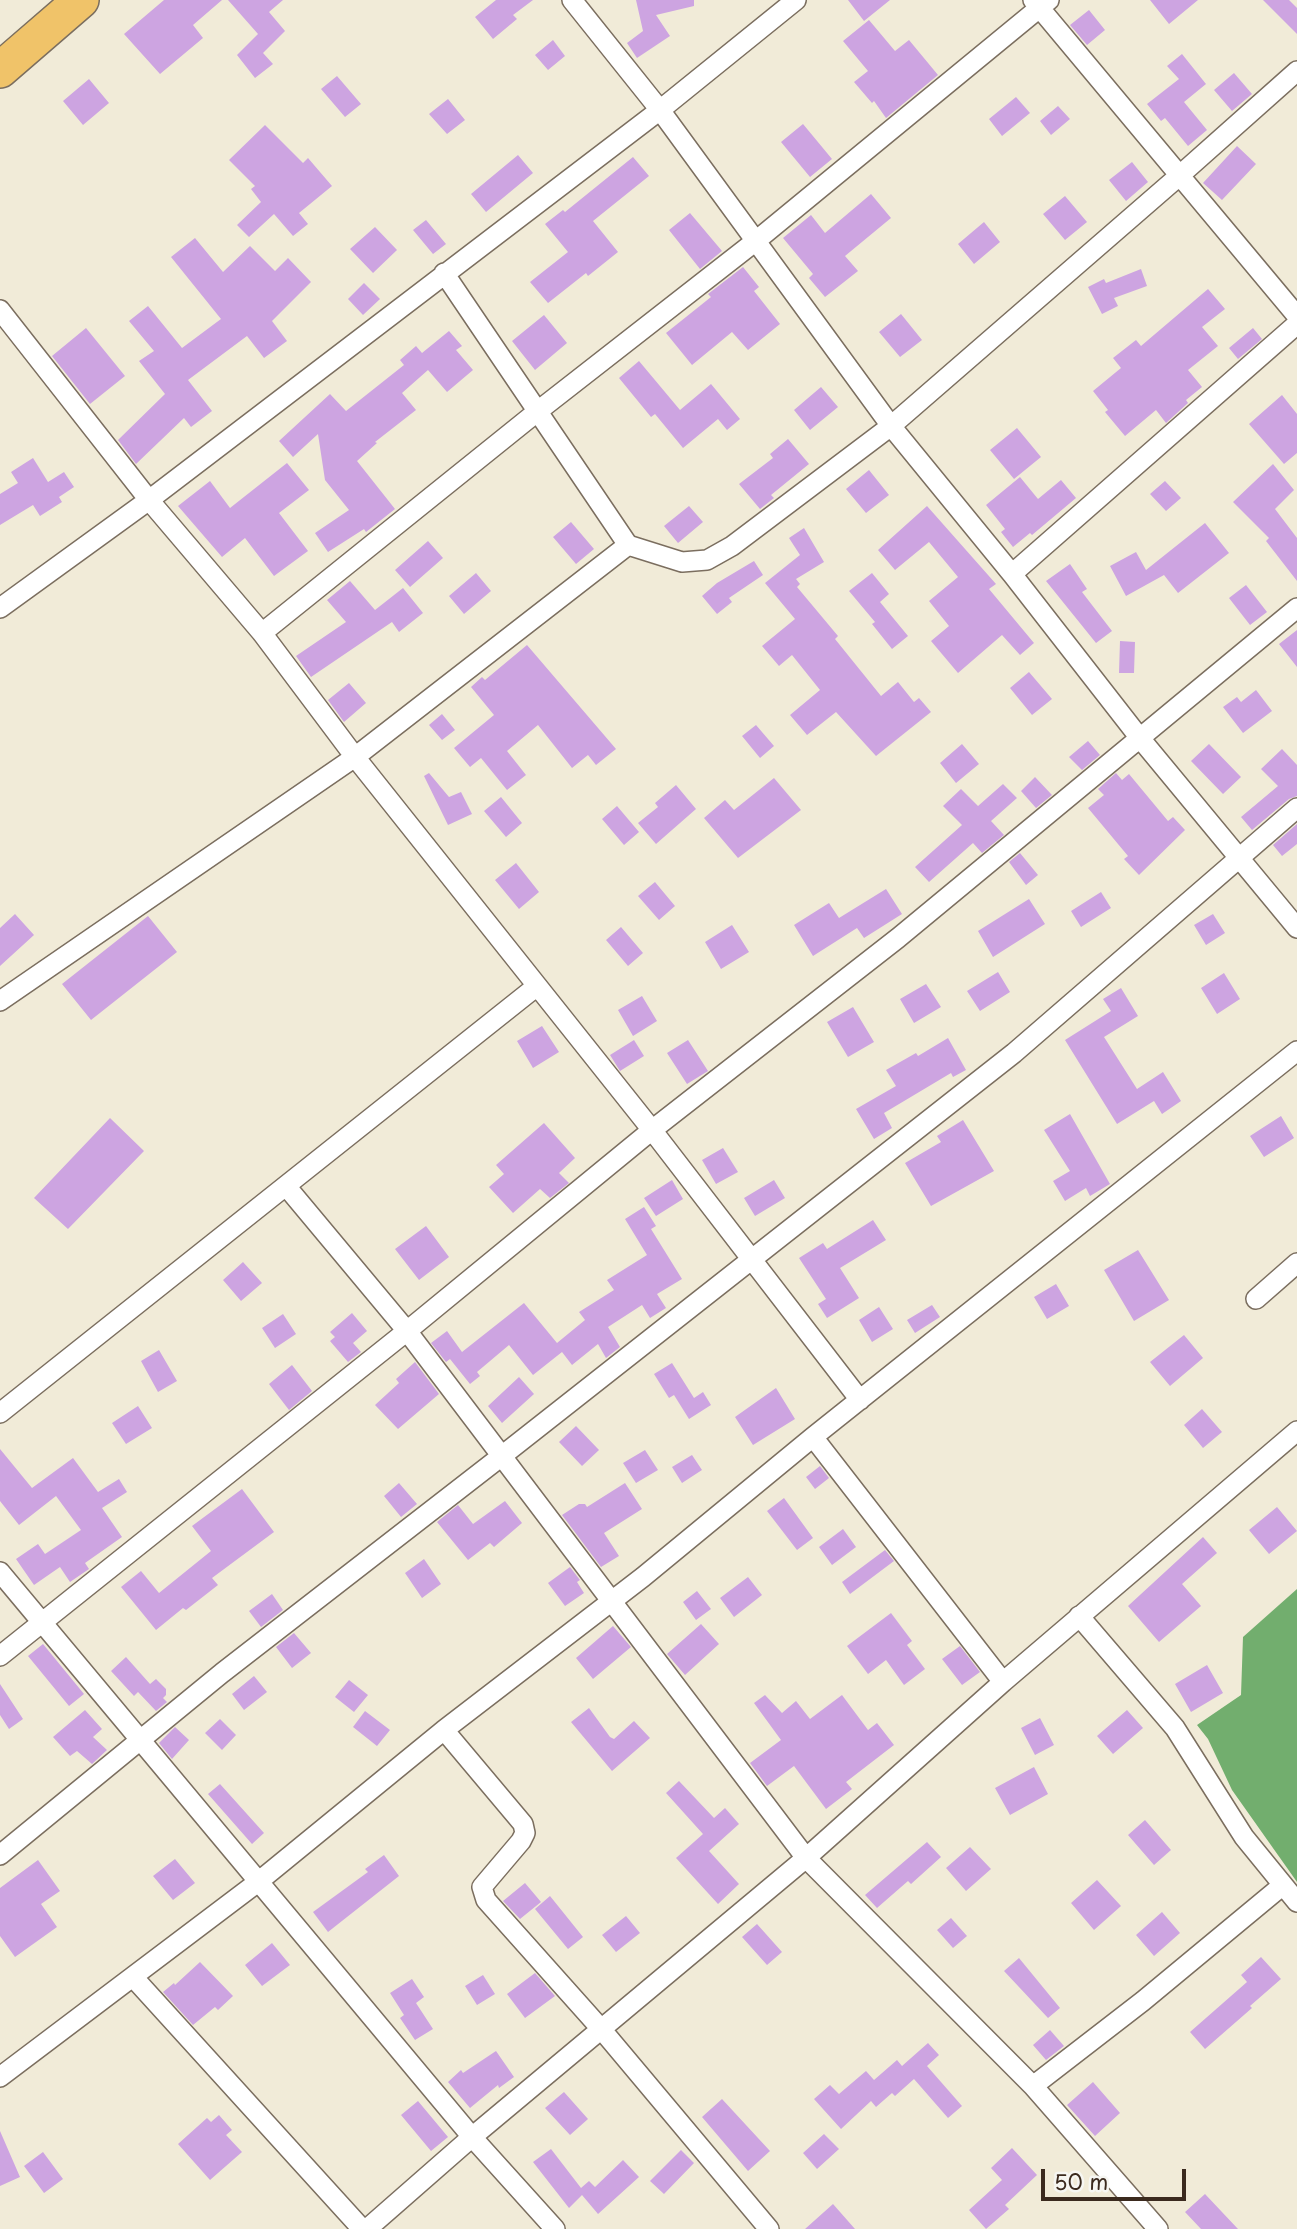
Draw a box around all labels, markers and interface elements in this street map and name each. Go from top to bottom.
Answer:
scale bar [1045,2156,1190,2200]
text: 50 m [1054,2165,1108,2197]

